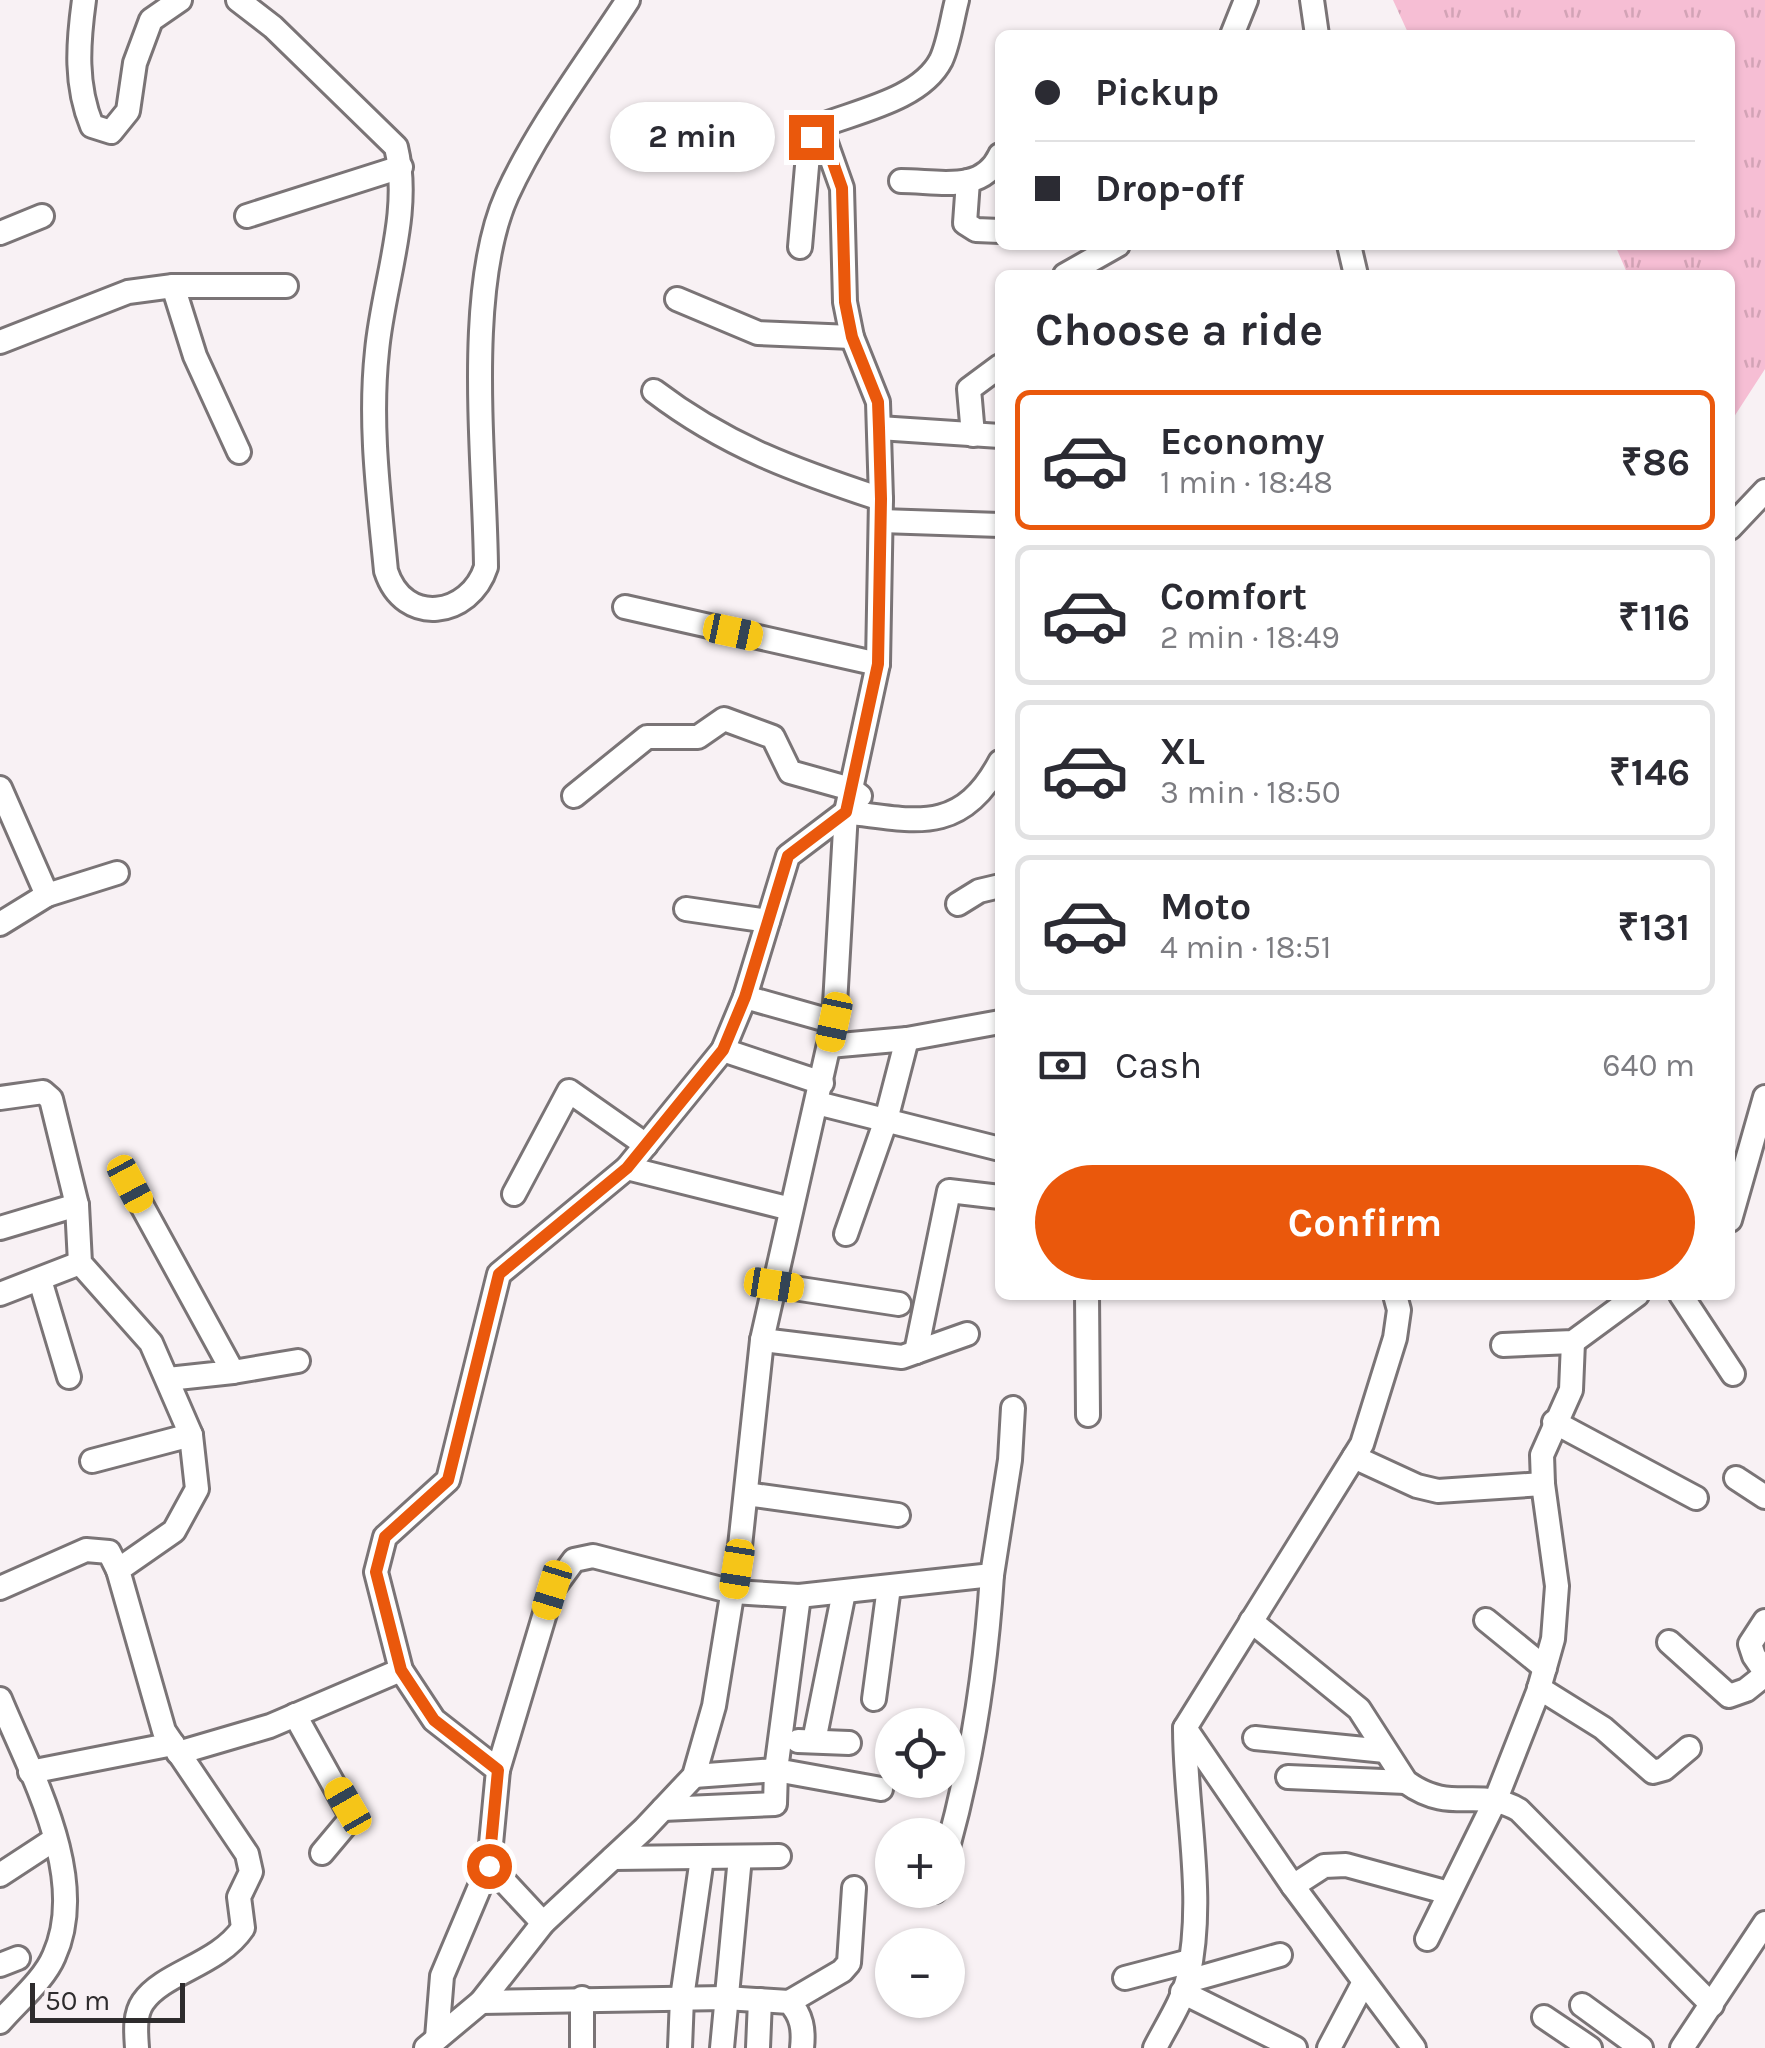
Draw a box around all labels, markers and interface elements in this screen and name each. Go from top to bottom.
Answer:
text: Pickup [1095,70,1219,115]
callout: 2 min [611,102,776,172]
route end [789,115,834,160]
text: 2 min [648,118,737,155]
text: Drop-off [1095,166,1244,211]
text: Choose a ride [1035,304,1323,356]
icon: car [1040,415,1130,505]
text: Economy [1160,419,1324,464]
text: ₹86 [1621,440,1690,485]
text: 1 min · 18:48 [1160,464,1333,501]
icon: car [1040,570,1130,660]
text: Comfort [1160,574,1307,619]
text: ₹116 [1618,595,1690,640]
car [701,611,765,653]
text: 2 min · 18:49 [1160,619,1340,656]
icon: car [1040,725,1130,815]
text: XL [1160,729,1205,774]
text: ₹146 [1609,750,1690,795]
text: 3 min · 18:50 [1160,774,1341,811]
icon: car [1040,880,1130,970]
text: Moto [1160,884,1251,929]
text: ₹131 [1618,905,1690,950]
text: 4 min · 18:51 [1160,929,1331,966]
car [813,990,855,1054]
icon: cash [1035,1038,1090,1093]
text: Cash [1115,1043,1202,1088]
text: 640 m [1602,1047,1695,1084]
car [103,1150,157,1218]
button: Confirm [1035,1165,1695,1280]
car [742,1265,806,1305]
car [717,1537,757,1601]
car [529,1557,575,1623]
map controls [875,1708,965,2018]
button: locate [875,1708,965,1798]
car [320,1773,376,1839]
button: + [875,1818,965,1908]
route start [467,1844,512,1889]
button: − [875,1928,965,2018]
scale bar [30,1978,185,2022]
text: 50 m [45,1984,110,2017]

